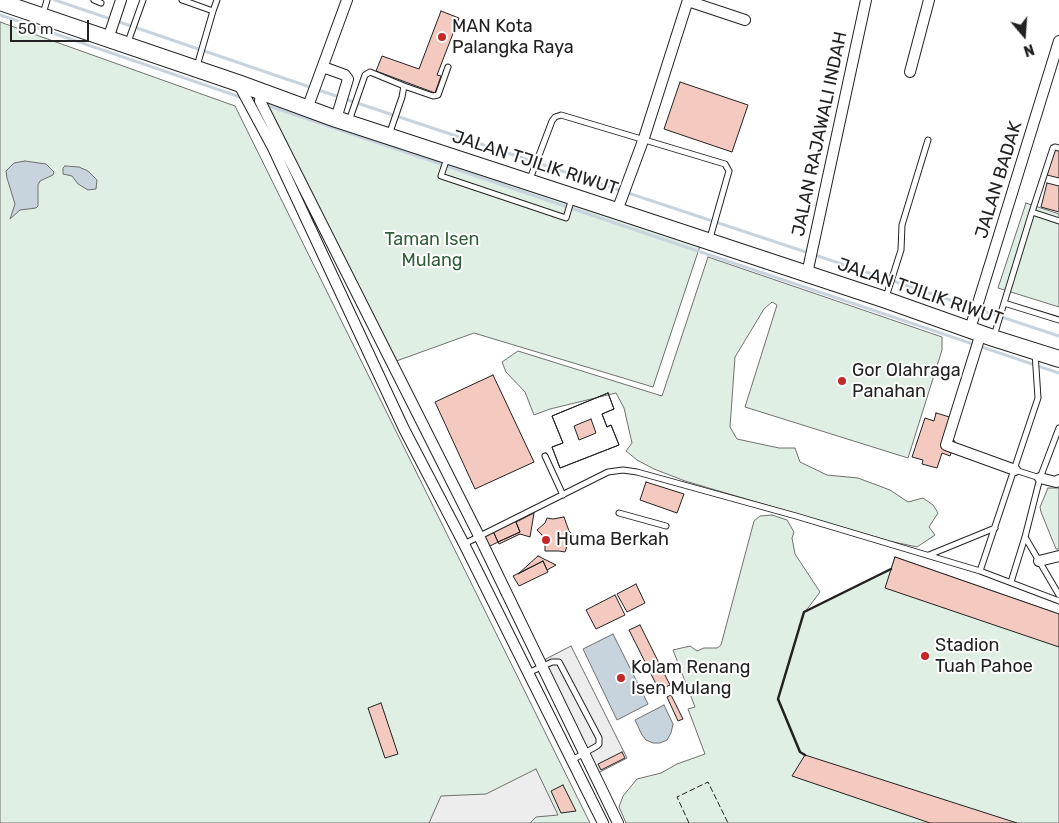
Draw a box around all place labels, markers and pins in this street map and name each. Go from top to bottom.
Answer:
place label: MAN Kota Palangka Raya [452,16,574,58]
marker: MAN Kota Palangka Raya [436,31,448,43]
place label: Gor Olahraga Panahan [852,360,961,402]
marker: Gor Olahraga Panahan [836,375,848,387]
place label: Huma Berkah [556,529,669,551]
marker: Huma Berkah [540,534,552,546]
place label: Stadion Tuah Pahoe [935,635,1033,678]
marker: Stadion Tuah Pahoe [919,650,931,662]
place label: Kolam Renang Isen Mulang [631,657,751,700]
marker: Kolam Renang Isen Mulang [615,672,627,684]

